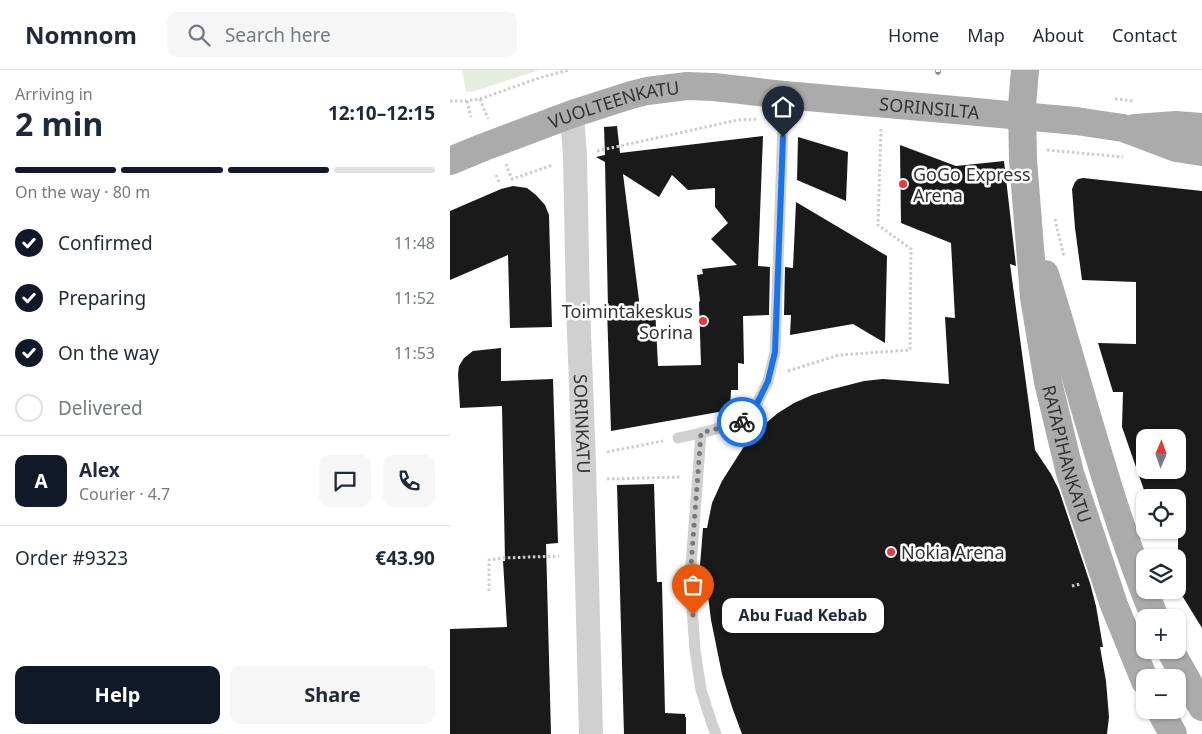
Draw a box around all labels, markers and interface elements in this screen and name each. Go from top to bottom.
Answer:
search box [167,12,517,57]
text: Nomnom [25,18,137,51]
icon: search [185,21,213,49]
text: Search here [225,22,331,48]
text: Home [888,23,939,47]
text: Map [967,23,1005,47]
text: About [1033,23,1084,47]
text: Contact [1112,23,1177,47]
street label: VUOLTEENKATU [545,75,681,134]
text: Arriving in [15,83,93,105]
pin [762,86,804,137]
street label: SORINSILTA [878,91,981,124]
icon: home [769,93,797,121]
text: 12:10–12:15 [328,100,435,126]
text: 2 min [15,102,103,145]
place label: GoGo Express Arena [913,162,1031,207]
marker: GoGo Express Arena [897,178,909,190]
text: On the way · 80 m [15,181,150,203]
icon: check [15,229,43,257]
text: Confirmed [58,230,153,256]
text: 11:48 [394,232,435,254]
icon: check [15,284,43,312]
text: Preparing [58,285,146,311]
text: 11:52 [394,287,435,309]
place label: Toimintakeskus Sorina [562,299,693,344]
marker: Toimintakeskus Sorina [697,315,709,327]
icon: check [15,339,43,367]
text: On the way [58,340,159,366]
text: 11:53 [394,342,435,364]
street label: SORINKATU [569,374,596,474]
street label: RATAPIHANKATU [1037,382,1098,526]
text: Delivered [58,395,143,421]
courier [717,397,767,447]
icon: bike [728,408,756,436]
north arrow [1136,429,1186,479]
map controls [1136,429,1186,719]
button: chat [319,455,371,507]
button: phone [383,455,435,507]
text: Alex [79,457,120,483]
text: A [34,468,48,494]
text: Courier · 4.7 [79,483,170,505]
button: locate [1136,489,1186,539]
place label: Nokia Arena [901,540,1005,564]
text: Order #9323 [15,545,128,571]
text: €43.90 [375,545,435,571]
marker: Nokia Arena [885,546,897,558]
button: layers [1136,549,1186,599]
pin [672,564,714,615]
icon: bag [679,571,707,599]
callout: Abu Fuad Kebab [723,598,886,632]
text: Abu Fuad Kebab [739,604,867,626]
button: + [1136,609,1186,659]
button: Help [15,666,220,724]
button: Share [230,666,435,724]
button: − [1136,669,1186,719]

